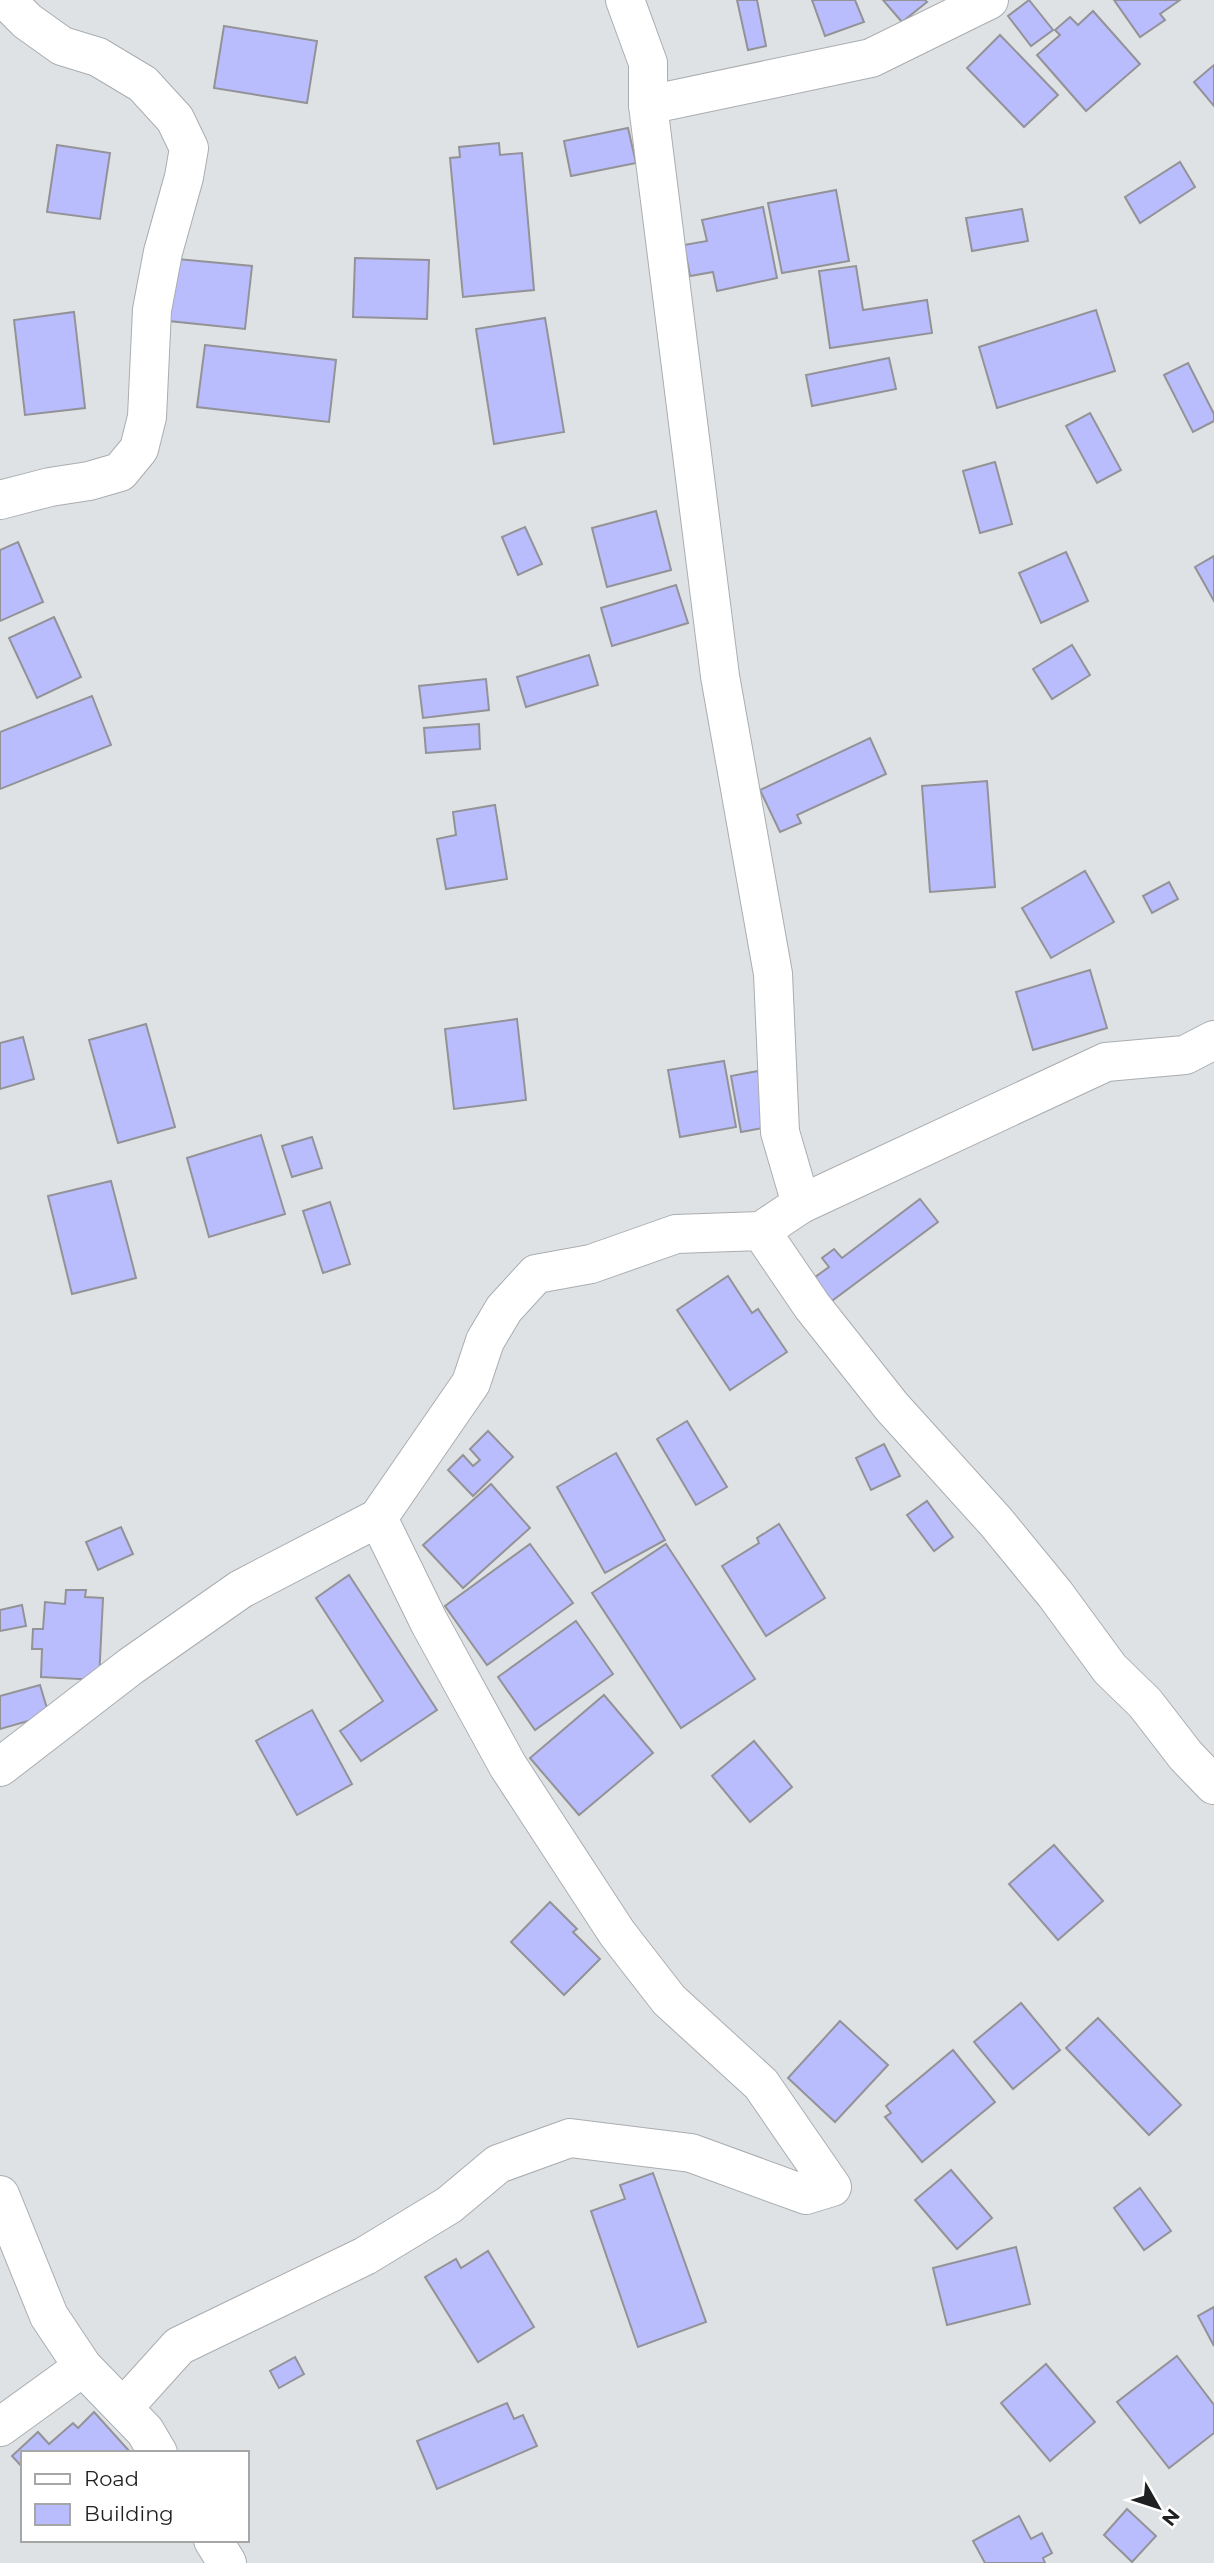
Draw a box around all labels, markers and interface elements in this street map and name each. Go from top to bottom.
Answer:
legend [21,2451,248,2542]
text: Road [84,2466,139,2491]
north arrow [1123,2472,1193,2542]
text: Building [84,2501,174,2526]
text: N [1157,2504,1185,2531]

